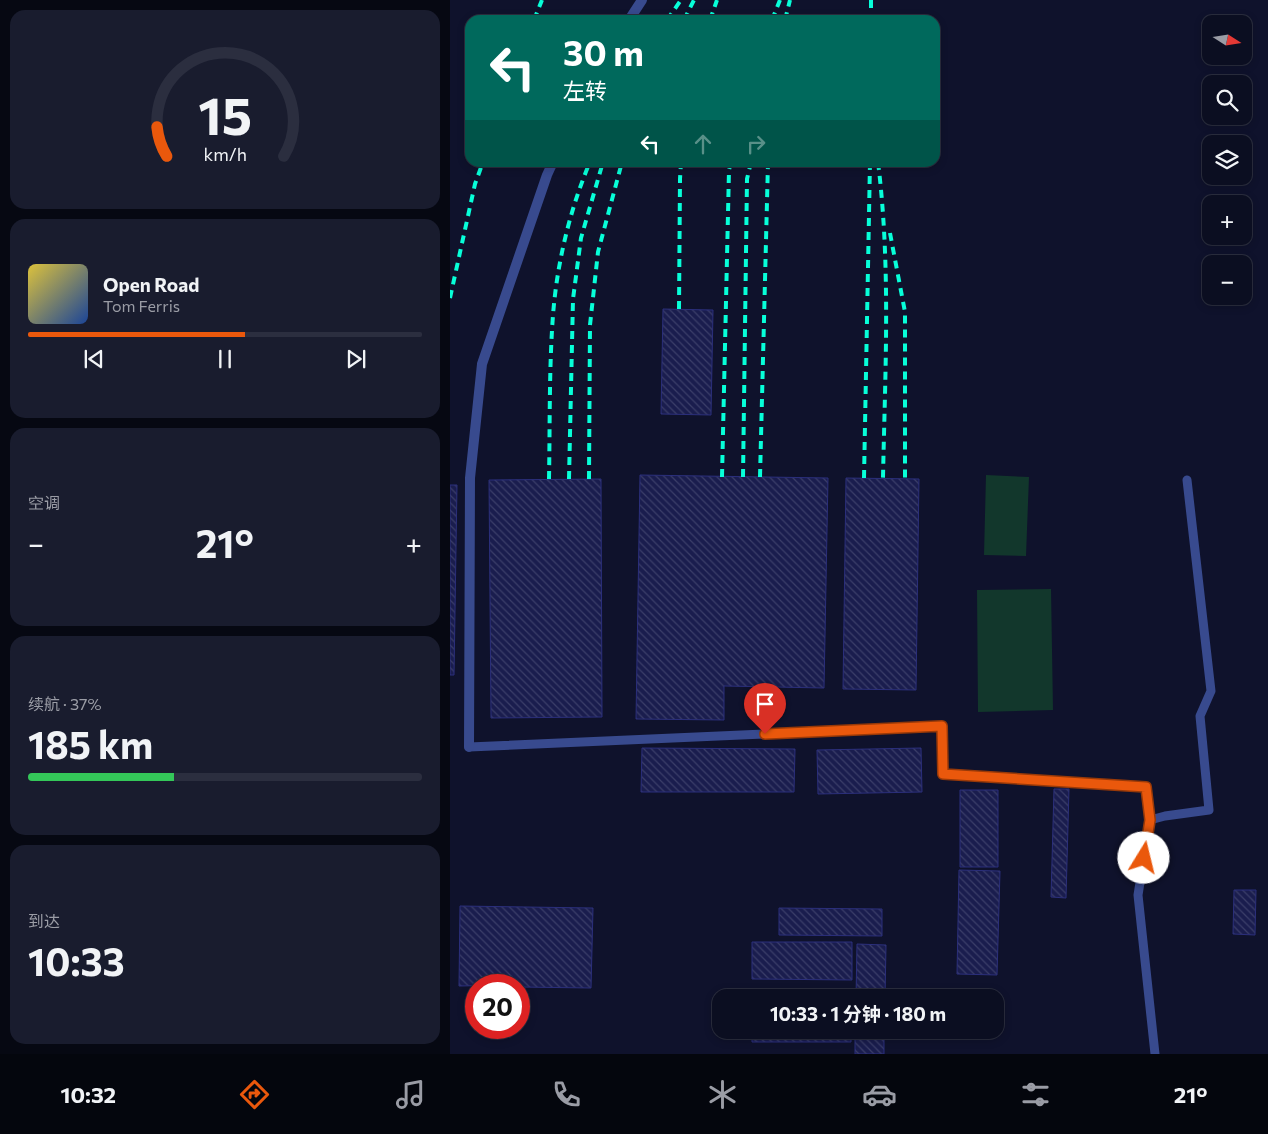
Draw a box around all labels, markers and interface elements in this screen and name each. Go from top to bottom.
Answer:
north arrow [1202,15,1252,65]
map controls [1202,15,1252,305]
text: 30 m [563,30,644,73]
icon: left [480,35,545,100]
button: search [1202,75,1252,125]
text: 左转 [563,77,607,104]
text: 15 [198,82,252,146]
icon: left [636,130,664,158]
icon: ahead [689,130,717,158]
icon: right [742,130,770,158]
button: layers [1202,135,1252,185]
text: km/h [203,143,247,165]
button: + [1202,195,1252,245]
button: − [1202,255,1252,305]
text: Open Road [103,273,199,296]
text: Tom Ferris [103,296,180,315]
icon: previous [80,345,108,373]
icon: pause [211,345,239,373]
icon: next [342,345,370,373]
text: 空调 [28,493,60,512]
text: 21° [196,519,254,566]
text: − [28,526,44,560]
text: + [406,526,422,560]
pin [744,683,786,734]
icon: arrive [751,690,779,718]
text: 续航 · 37% [28,694,102,713]
text: 185 km [28,720,153,767]
position arrow [1117,831,1169,883]
text: 到达 [28,911,60,930]
text: 10:33 [28,937,125,984]
speed limit sign: 20 [465,974,530,1039]
text: 10:33 · 1 分钟 · 180 m [770,1002,946,1025]
icon: directions [237,1077,272,1112]
icon: music [393,1077,428,1112]
icon: phone [549,1077,584,1112]
icon: climate [705,1077,740,1112]
icon: car [862,1077,897,1112]
icon: filters [1018,1077,1053,1112]
text: 10:32 [61,1081,116,1108]
text: 21° [1174,1081,1207,1108]

